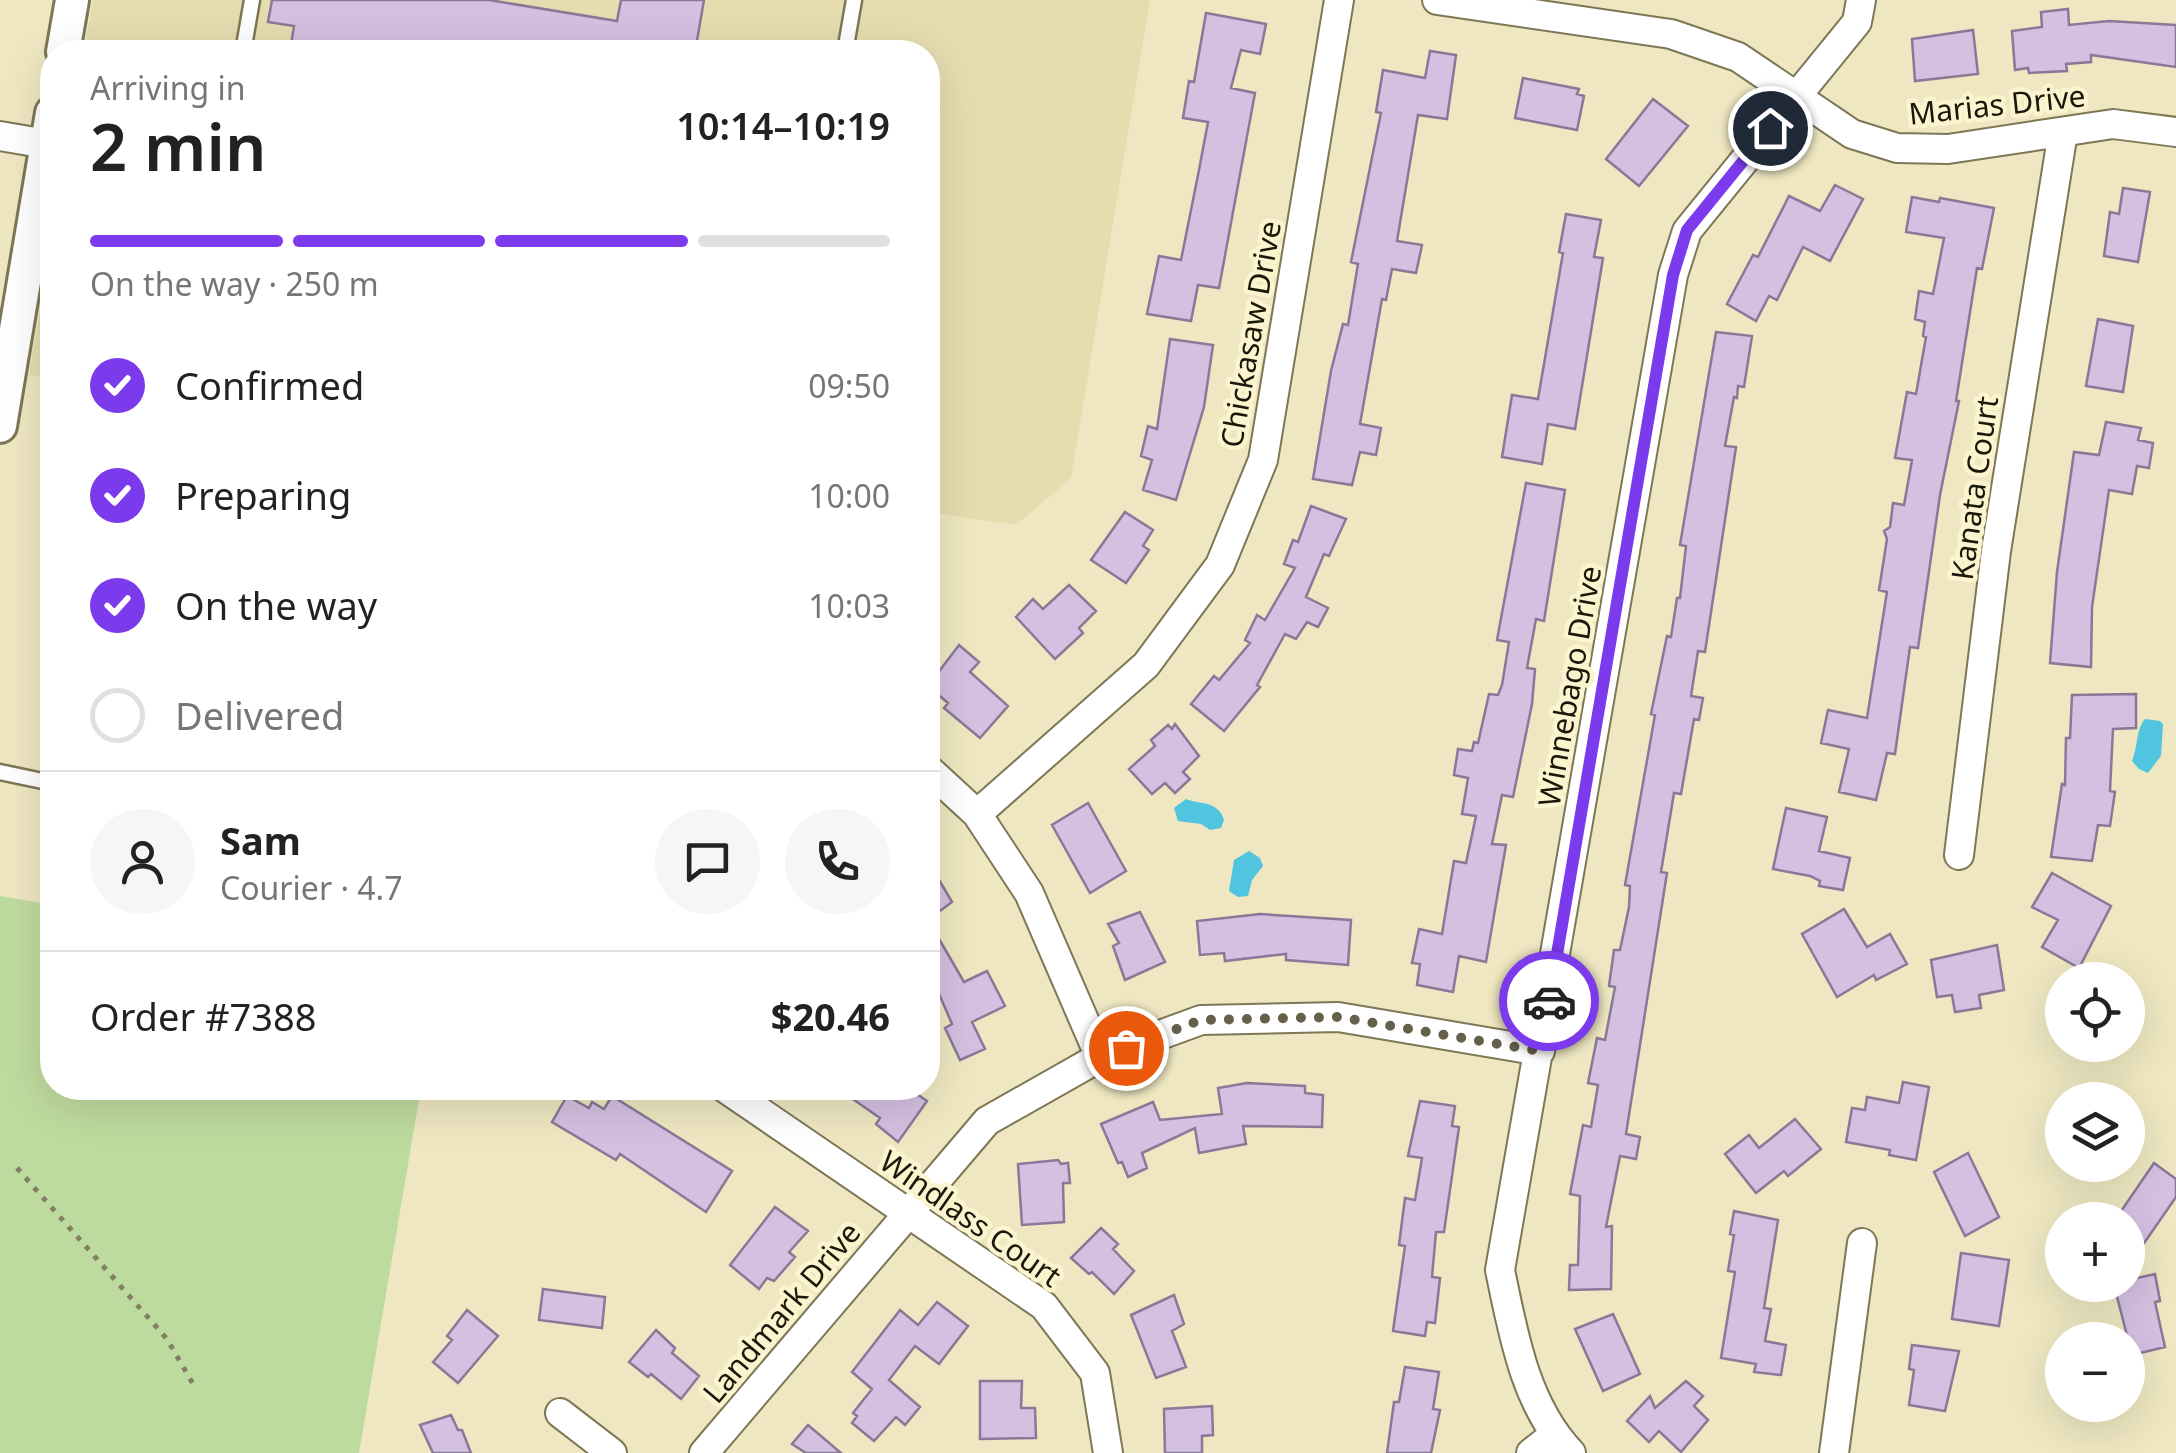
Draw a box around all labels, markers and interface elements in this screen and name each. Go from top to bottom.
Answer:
text: Arriving in [90,66,245,109]
street label: Marias Drive [1907,74,2087,134]
pin [1728,86,1813,171]
text: 10:14–10:19 [676,99,890,151]
icon: home [1743,101,1798,156]
text: 2 min [90,102,266,190]
street label: Chickasaw Drive [1210,218,1290,450]
text: On the way · 250 m [90,262,379,305]
icon: check [90,358,145,413]
text: Confirmed [175,359,364,411]
text: 09:50 [808,364,890,407]
street label: Kanata Court [1941,393,2007,583]
icon: check [90,468,145,523]
text: Preparing [175,469,351,521]
text: 10:00 [808,474,890,517]
street label: Winnebago Drive [1528,563,1610,809]
icon: check [90,578,145,633]
text: On the way [175,579,377,631]
text: 10:03 [808,584,890,627]
text: Delivered [175,689,344,741]
button: person [90,809,195,914]
button: chat [655,809,760,914]
button: phone [785,809,890,914]
text: Sam [220,814,301,866]
text: Courier · 4.7 [220,866,403,909]
courier [1499,951,1599,1051]
map controls [2045,962,2145,1422]
button: locate [2045,962,2145,1062]
icon: car [1522,974,1577,1029]
text: Order #7388 [90,990,316,1042]
text: $20.46 [771,990,890,1042]
pin [1084,1006,1169,1091]
icon: bag [1099,1021,1154,1076]
button: layers [2045,1082,2145,1182]
street label: Windlass Court [872,1140,1070,1296]
button: + [2045,1202,2145,1302]
street label: Landmark Drive [693,1213,869,1411]
button: − [2045,1322,2145,1422]

